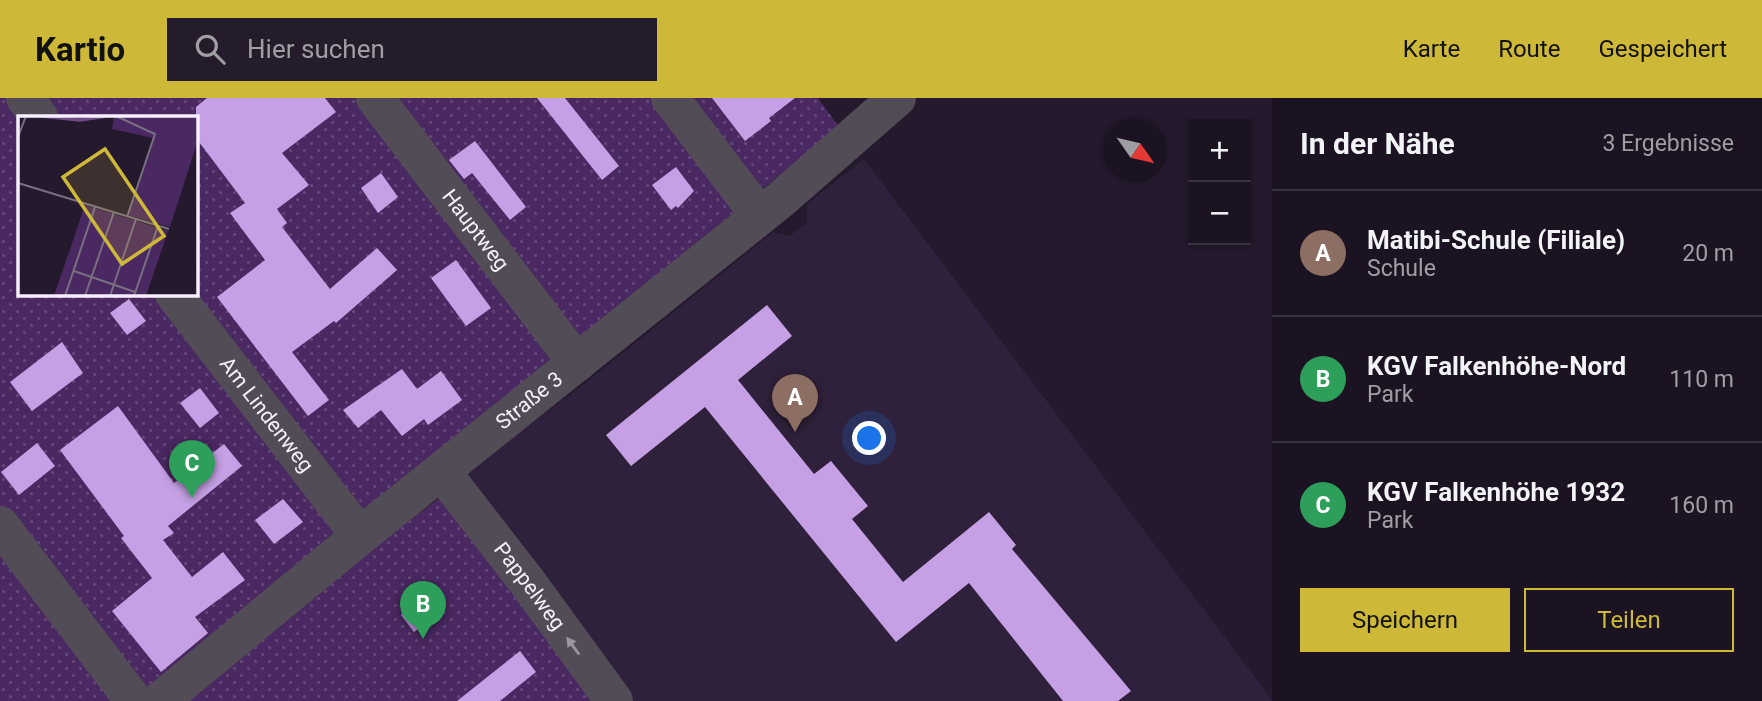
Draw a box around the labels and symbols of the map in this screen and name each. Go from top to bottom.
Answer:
inset map [18,116,198,296]
north arrow [1104,119,1167,182]
street label: Hauptweg [437,185,514,275]
street label: Am Lindenweg [215,352,318,477]
street label: Straße 3 [491,367,567,434]
pin: A [772,374,818,432]
your location [852,421,886,455]
pin: C [169,440,215,498]
street label: Pappelweg [489,538,570,635]
pin: B [400,581,446,639]
one-way arrow [567,637,581,655]

